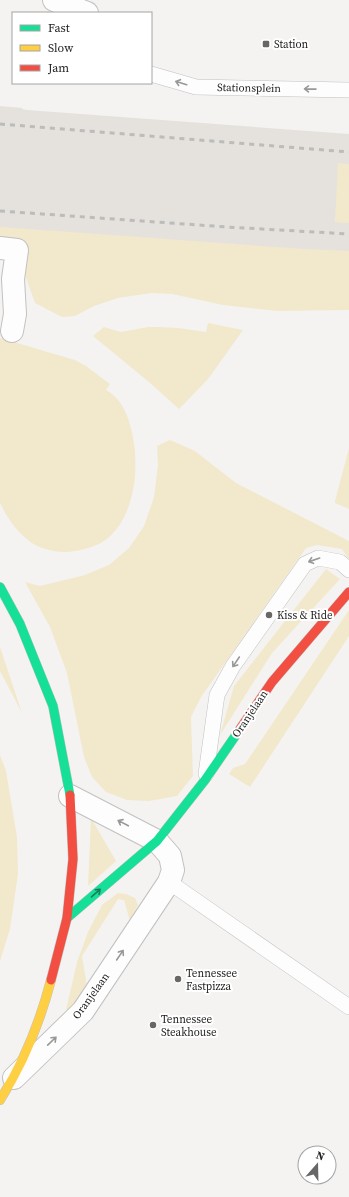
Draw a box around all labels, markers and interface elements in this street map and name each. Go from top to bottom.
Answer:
legend [12,12,152,84]
text: Fast [48,20,70,36]
place label: Station [274,37,309,52]
marker: Station [261,39,271,49]
text: Slow [48,40,74,56]
text: Jam [47,60,69,76]
one-way arrow [174,79,187,86]
street label: Stationsplein [217,80,281,96]
one-way arrow [304,85,317,93]
one-way arrow [308,557,320,565]
place label: Kiss & Ride [277,608,333,623]
marker: Kiss & Ride [264,610,274,620]
one-way arrow [232,656,240,667]
street label: Oranjelaan [229,687,272,741]
one-way arrow [117,819,129,826]
one-way arrow [91,889,101,898]
one-way arrow [116,950,124,961]
place label: Tennessee Fastpizza [186,966,238,994]
street label: Oranjelaan [69,969,113,1022]
marker: Tennessee Fastpizza [173,974,183,984]
place label: Tennessee Steakhouse [161,1012,217,1040]
marker: Tennessee Steakhouse [148,1020,158,1030]
one-way arrow [47,1037,57,1046]
north arrow [297,1145,337,1185]
text: N [314,1148,327,1164]

